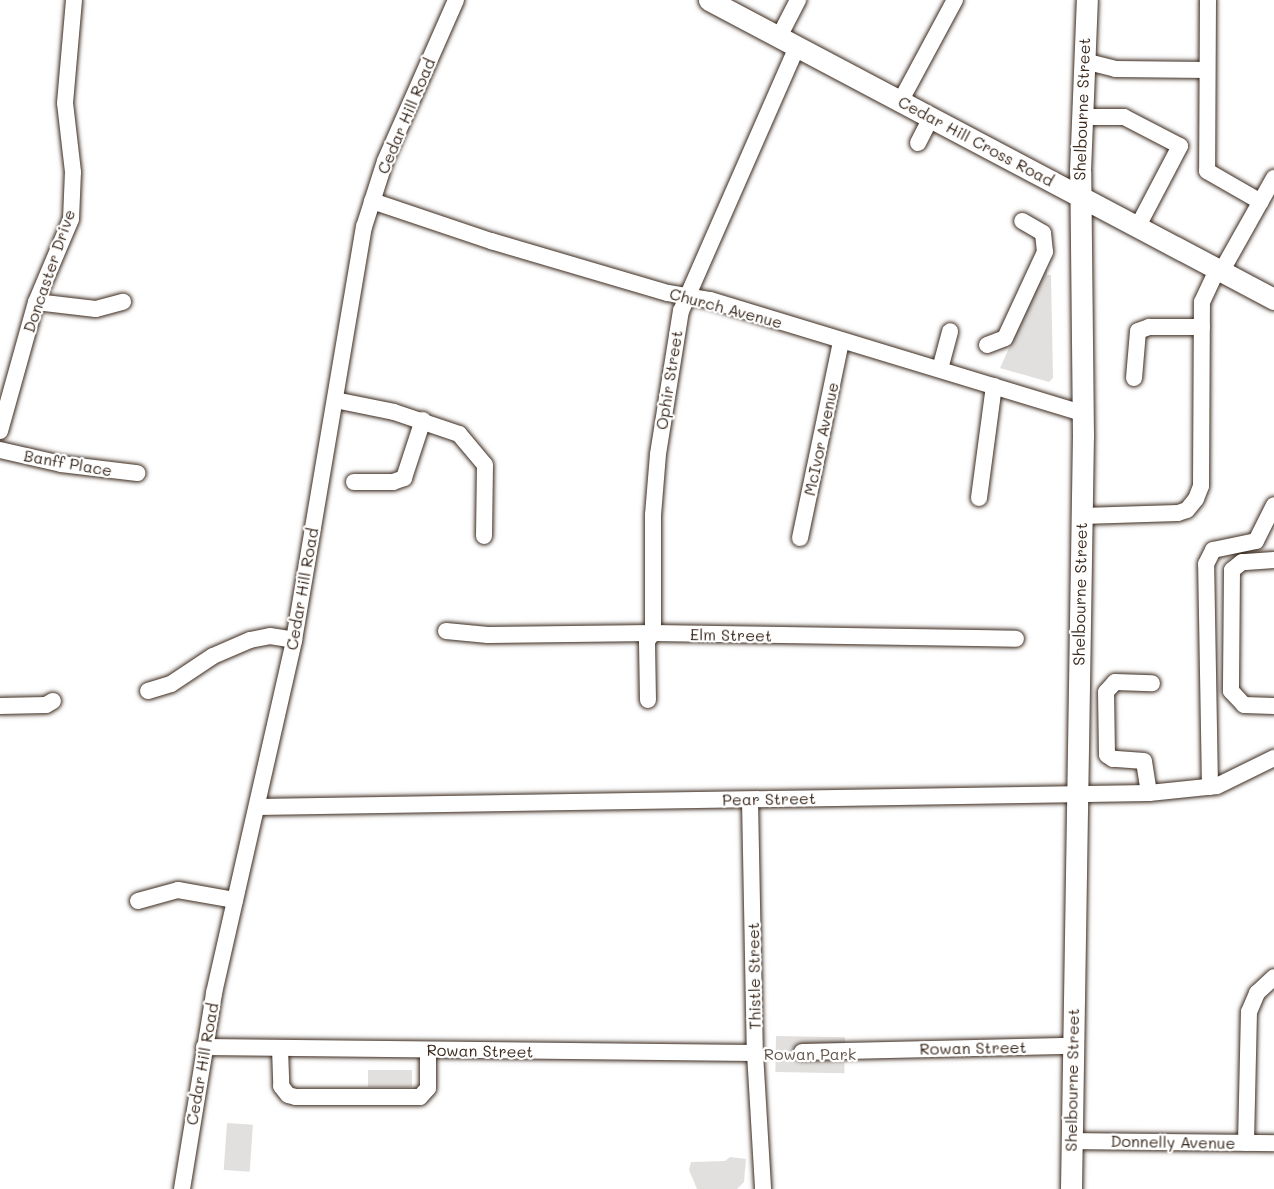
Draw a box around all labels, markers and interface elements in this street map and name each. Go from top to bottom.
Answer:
street label: Shelbourne Street [1070,37,1094,181]
street label: Cedar Hill Road [373,55,439,177]
street label: Cedar Hill Cross Road [895,92,1057,190]
street label: Doncaster Drive [19,207,79,335]
street label: Church Avenue [667,284,785,332]
street label: Ophir Street [652,329,686,431]
street label: McIvor Avenue [800,380,842,498]
street label: Banff Place [22,446,114,480]
street label: Shelbourne Street [1069,522,1091,666]
street label: Cedar Hill Road [282,526,322,652]
street label: Elm Street [690,625,772,645]
street label: Pear Street [722,789,816,809]
street label: Thistle Street [743,922,765,1030]
street label: Cedar Hill Road [182,1001,222,1127]
street label: Shelbourne Street [1061,1008,1083,1152]
street label: Rowan Street [919,1037,1027,1059]
street label: Rowan Street [426,1040,534,1062]
park label: Rowan Park [764,1044,856,1064]
street label: Donnelly Avenue [1110,1131,1236,1153]

